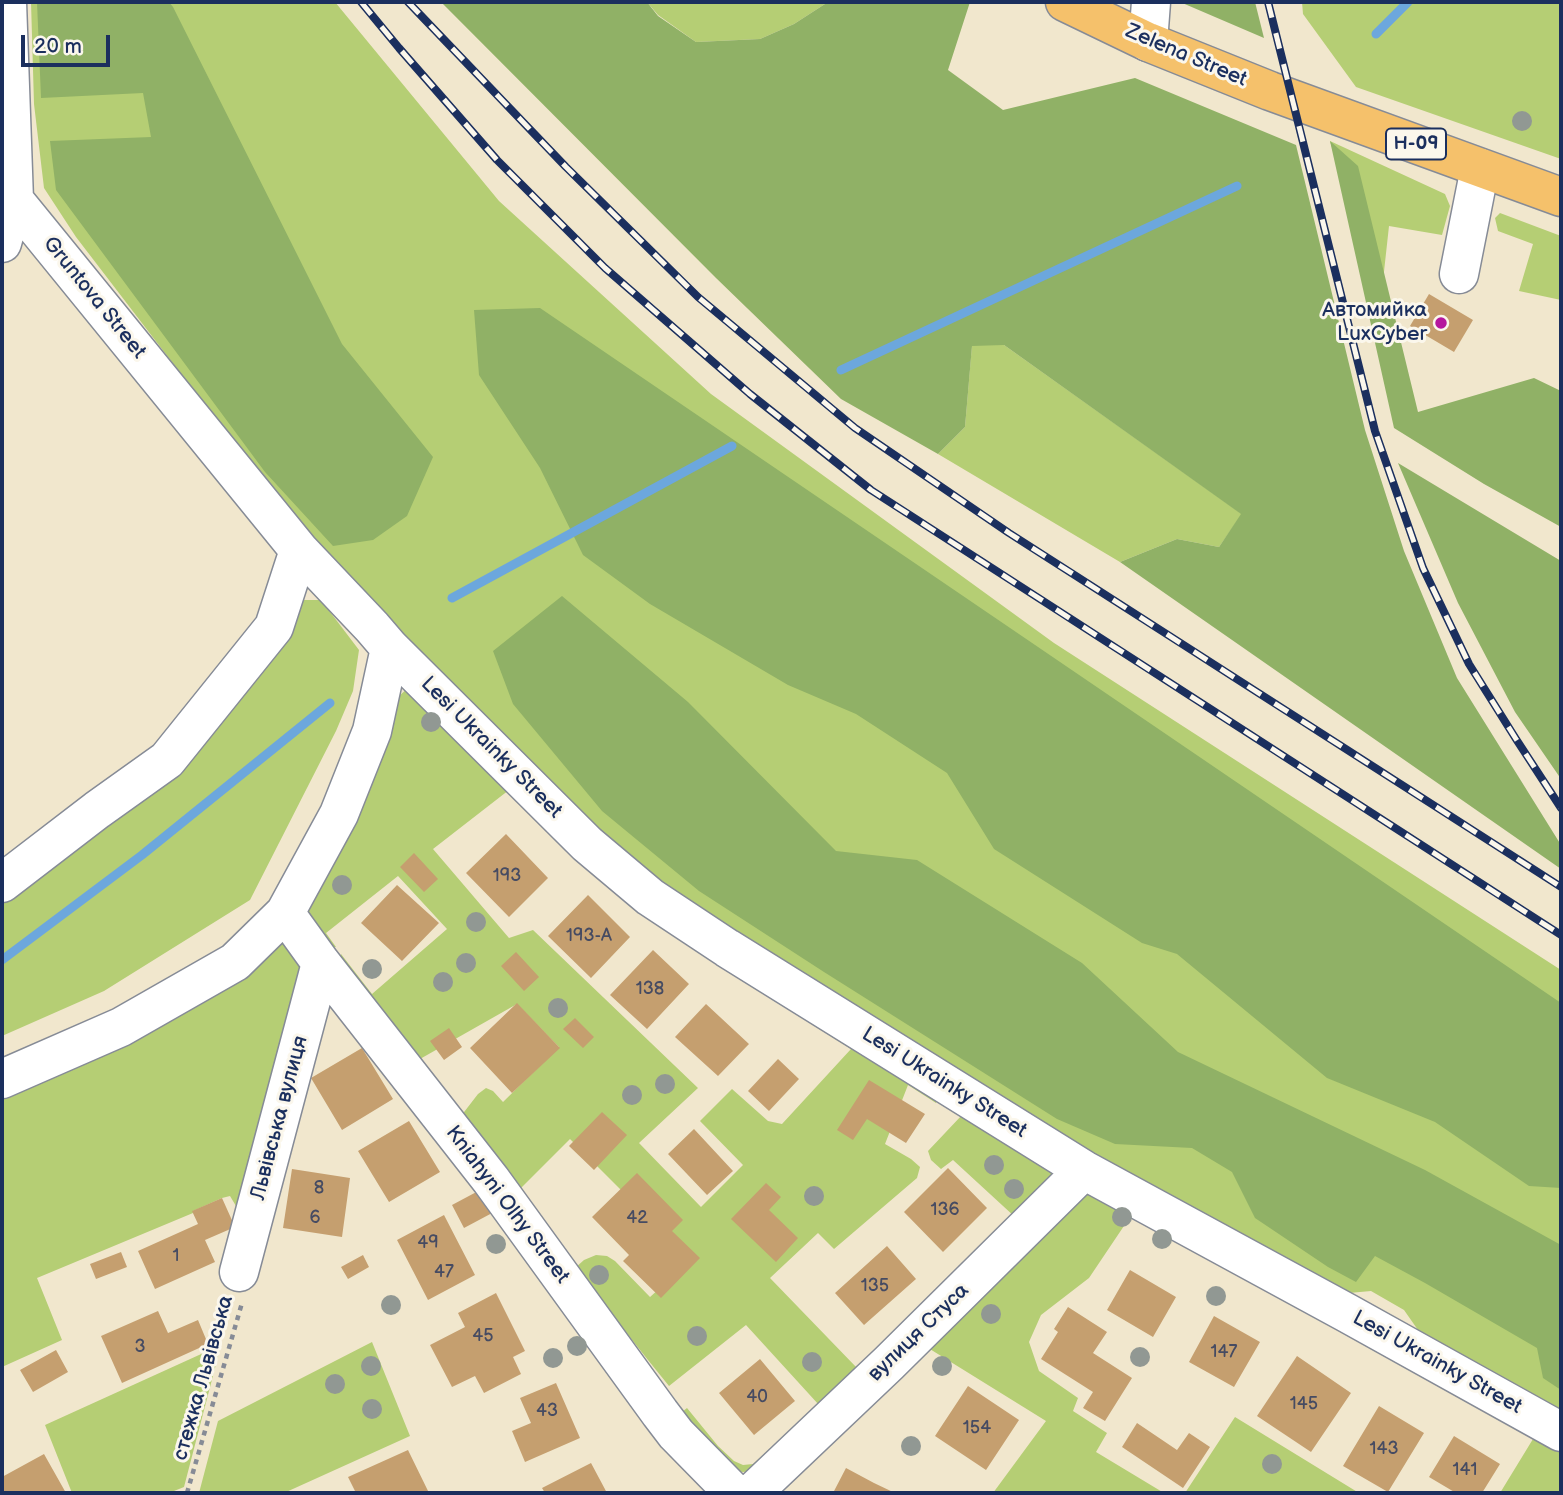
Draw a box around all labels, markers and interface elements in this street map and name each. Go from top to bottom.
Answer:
street label: Zelena Street [1122,19,1250,93]
scale bar [24,21,114,65]
text: 20 m [34,34,82,59]
road number: Н-09 [1386,128,1446,160]
street label: Gruntova Street [37,232,151,364]
place label: Автомийка LuxCyber [1322,298,1427,348]
marker: Автомийка LuxCyber [1433,315,1449,331]
street label: Lesi Ukrainky Street [415,672,567,824]
house number: 193 [493,865,521,887]
house number: 193-А [566,925,612,947]
house number: 138 [636,978,664,1000]
street label: Lesi Ukrainky Street [857,1022,1031,1144]
street label: Львівська вулиця [246,1033,314,1203]
street label: Kniahyni Olhy Street [440,1121,574,1289]
house number: 8 [314,1177,324,1199]
house number: 136 [930,1199,960,1221]
house number: 6 [310,1207,320,1229]
house number: 42 [626,1207,648,1229]
house number: 49 [417,1232,439,1254]
house number: 1 [173,1245,179,1267]
house number: 47 [434,1261,454,1283]
house number: 135 [861,1275,889,1297]
street label: вулиця Стуса [863,1279,975,1387]
street label: стежка Львівська [168,1293,240,1463]
street label: Lesi Ukrainky Street [1348,1306,1526,1420]
house number: 45 [472,1325,494,1347]
house number: 3 [134,1336,146,1358]
house number: 147 [1211,1341,1237,1363]
house number: 40 [746,1386,768,1408]
house number: 145 [1290,1393,1318,1415]
house number: 43 [536,1400,558,1422]
house number: 154 [963,1417,991,1439]
house number: 143 [1369,1438,1399,1460]
house number: 141 [1453,1459,1477,1481]

